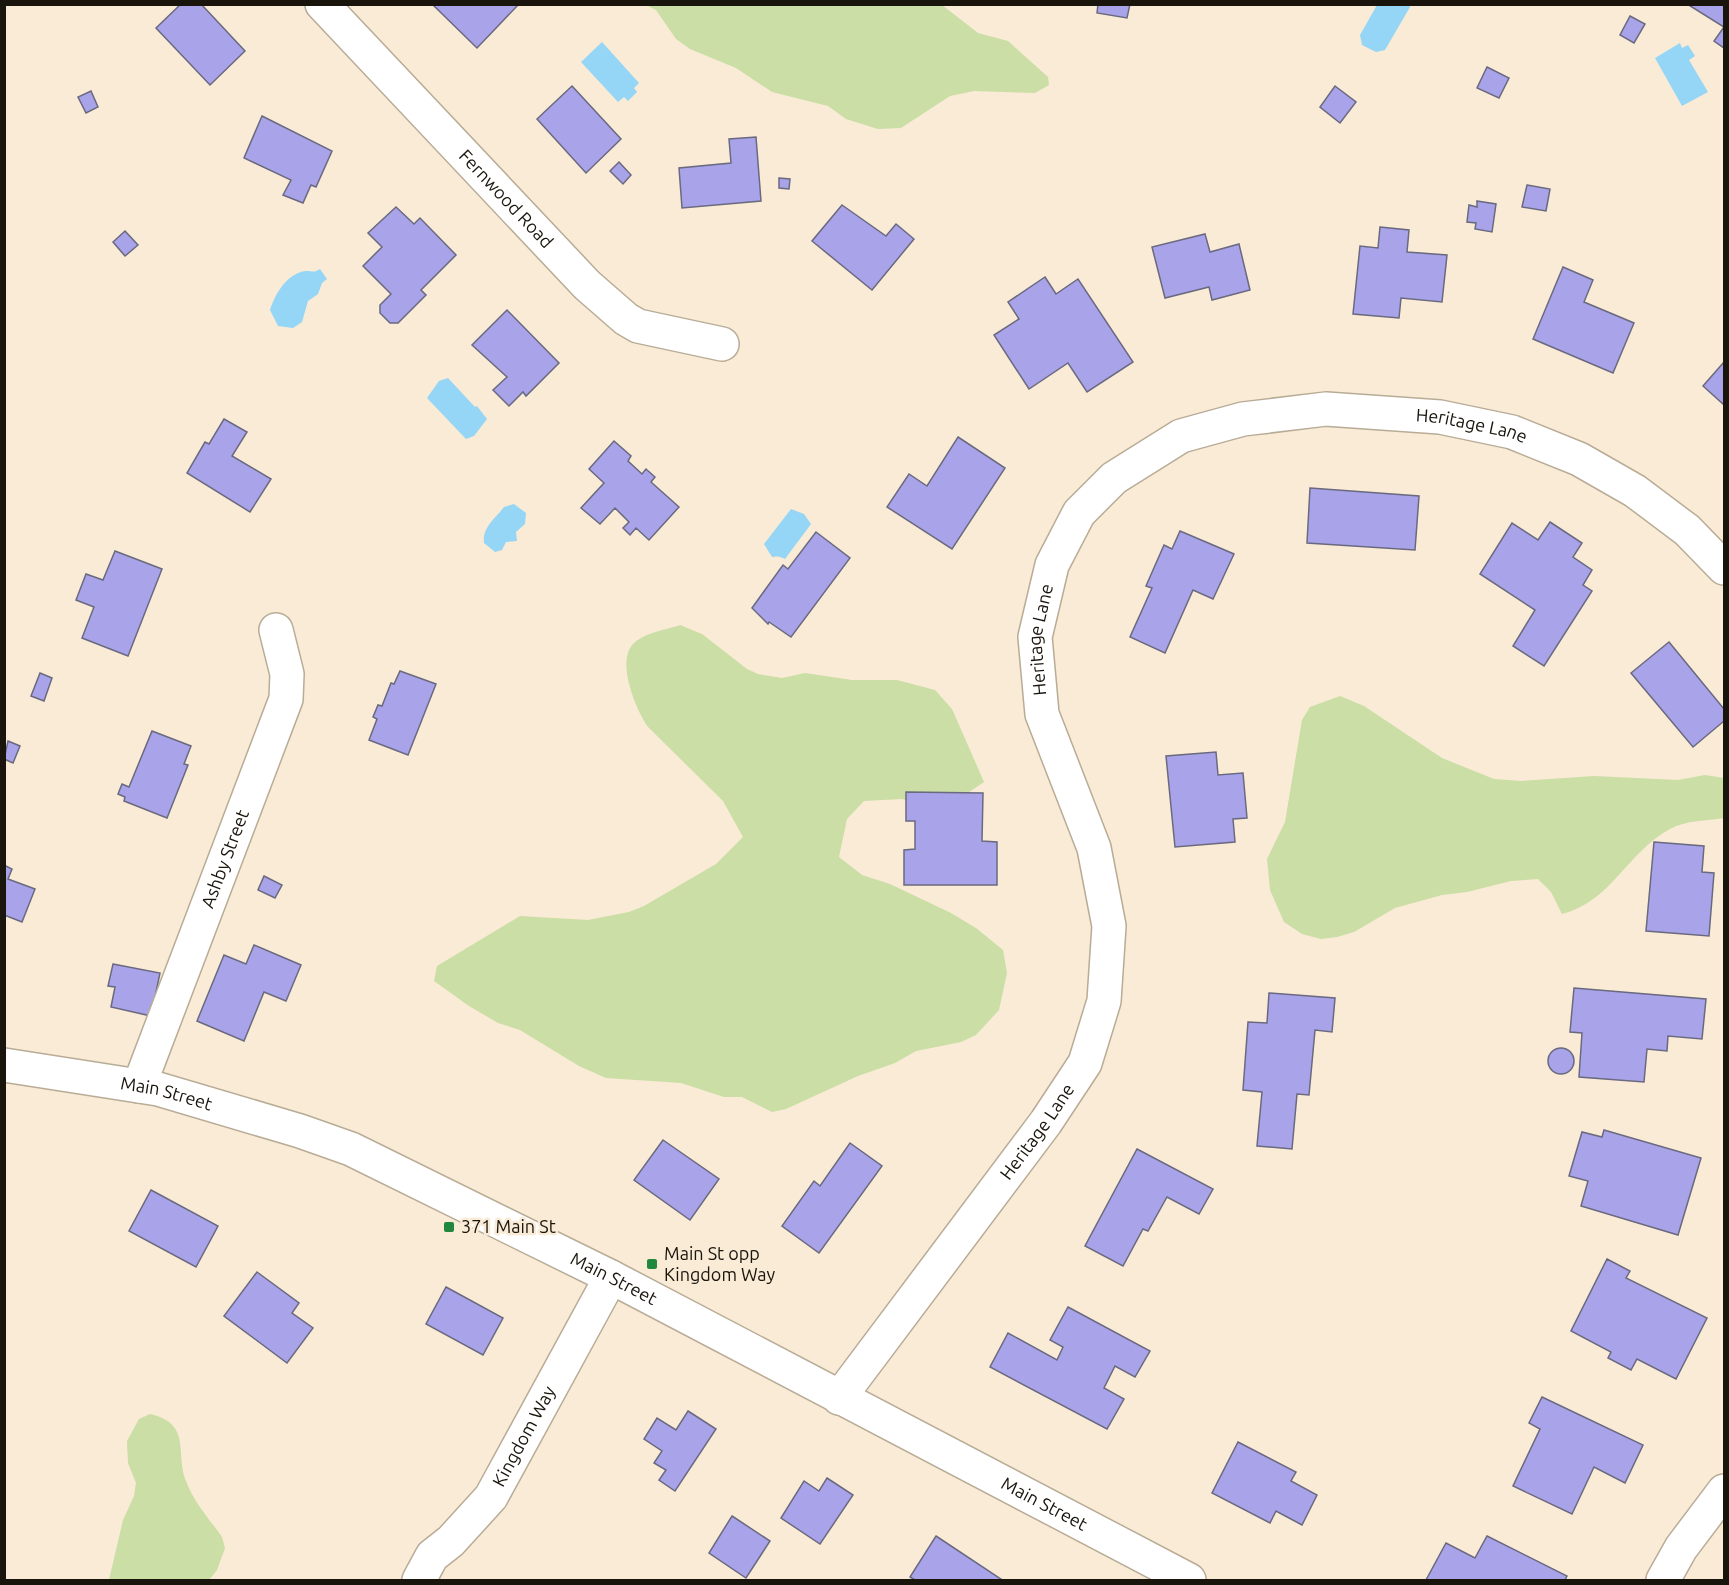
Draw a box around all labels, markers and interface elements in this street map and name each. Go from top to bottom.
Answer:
street label: Fernwood Road [456,145,558,252]
street label: Heritage Lane [1415,404,1530,446]
street label: Heritage Lane [1024,582,1056,697]
street label: Ashby Street [197,806,252,910]
street label: Main Street [119,1072,215,1114]
street label: Heritage Lane [995,1080,1078,1183]
place label: 371 Main St [461,1216,556,1236]
marker: 371 Main St [442,1220,456,1234]
place label: Main St opp Kingdom Way [664,1243,776,1284]
street label: Main Street [568,1248,661,1308]
marker: Main St opp Kingdom Way [645,1257,659,1271]
street label: Kingdom Way [488,1382,559,1490]
street label: Main Street [998,1473,1091,1534]

